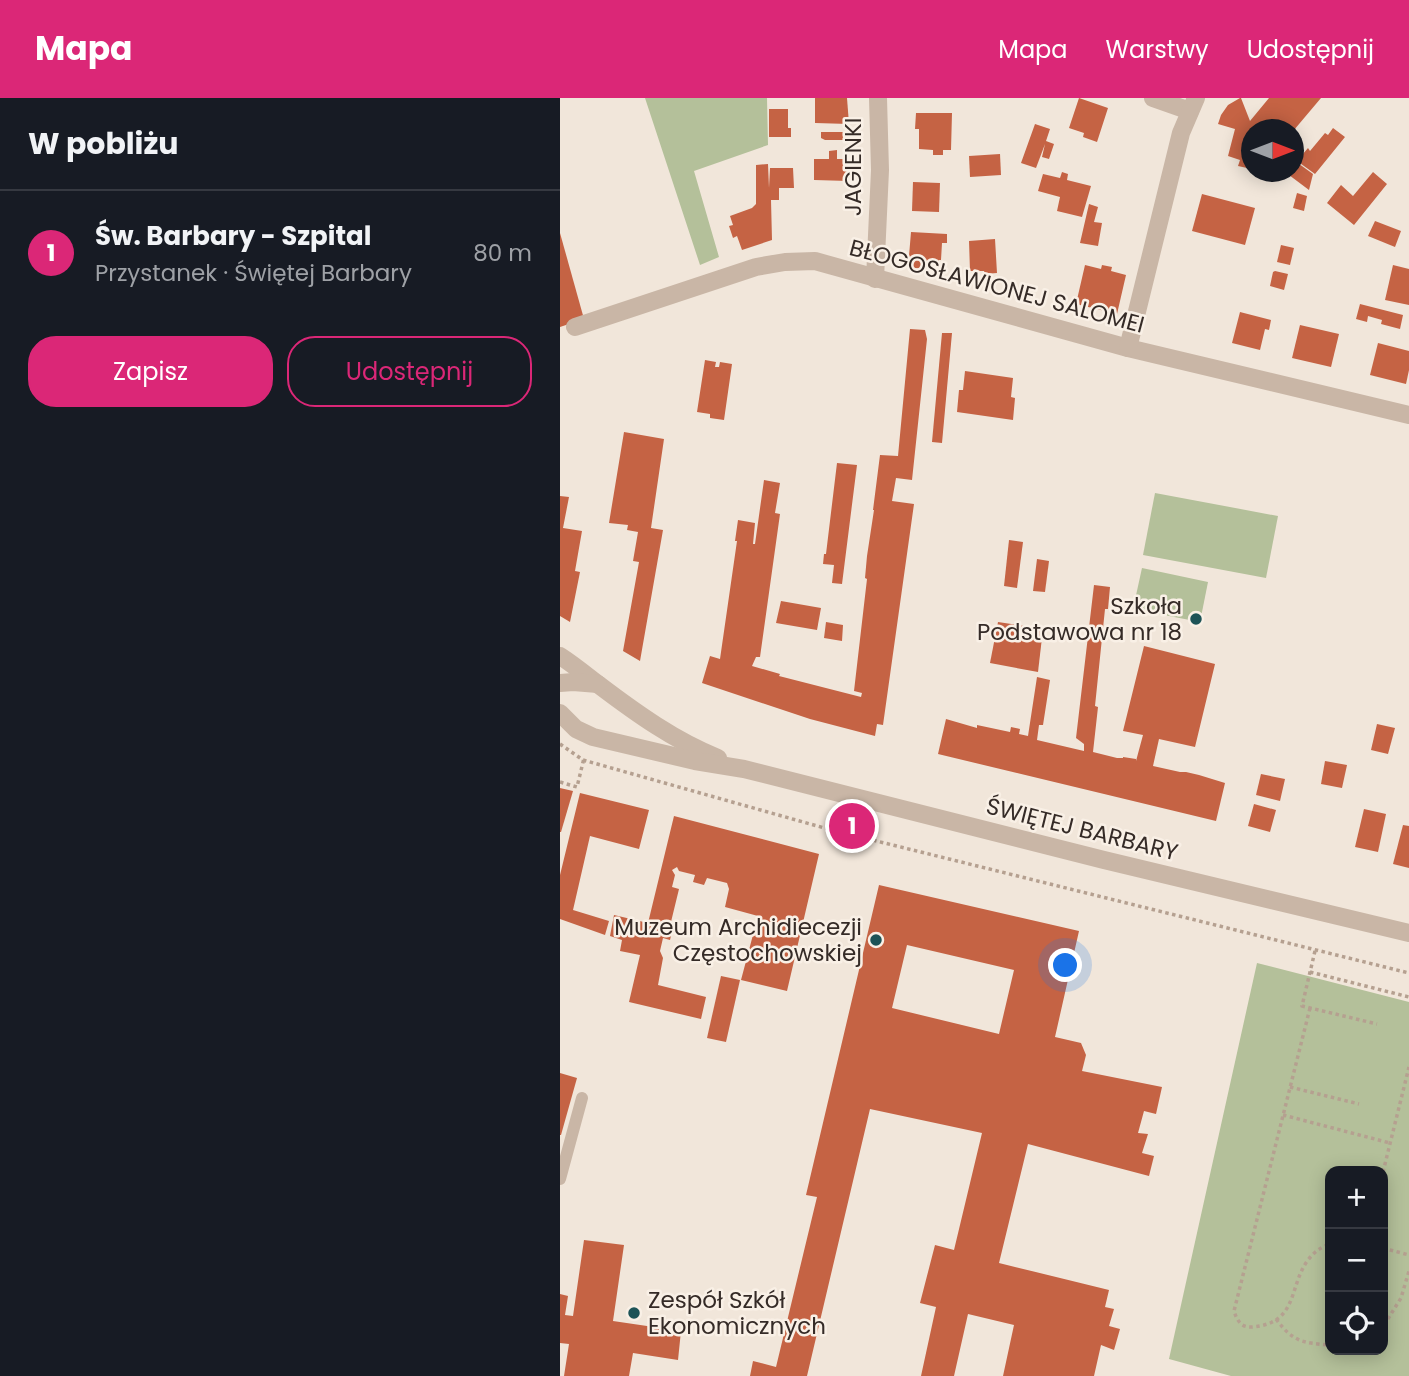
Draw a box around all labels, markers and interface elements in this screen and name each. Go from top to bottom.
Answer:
text: Mapa [35,25,133,72]
text: Mapa [998,33,1068,66]
text: Warstwy [1106,33,1209,66]
text: Udostępnij [1247,33,1374,66]
street label: JAGIENKI [837,118,869,216]
north arrow [1241,119,1304,182]
text: W pobliżu [28,122,179,165]
text: Św. Barbary - Szpital [95,218,371,254]
street label: BŁOGOSŁAWIONEJ SALOMEI [846,231,1148,341]
text: 1 [47,237,55,269]
text: 80 m [473,237,532,269]
text: Przystanek · Świętej Barbary [95,257,412,289]
button: Zapisz [28,336,273,407]
button: Udostępnij [287,336,532,407]
place label: Szkoła Podstawowa nr 18 [977,590,1182,648]
marker: Szkoła Podstawowa nr 18 [1188,611,1204,627]
street label: ŚWIĘTEJ BARBARY [983,790,1181,868]
pin: 1 [829,800,875,852]
place label: Muzeum Archidiecezji Częstochowskiej [614,911,862,969]
marker: Muzeum Archidiecezji Częstochowskiej [868,932,884,948]
your location [1048,948,1082,982]
map controls [1325,1166,1388,1355]
button: + [1325,1166,1388,1229]
button: − [1325,1229,1388,1292]
place label: Zespół Szkół Ekonomicznych [648,1284,826,1342]
button: locate [1325,1292,1388,1355]
marker: Zespół Szkół Ekonomicznych [626,1305,642,1321]

